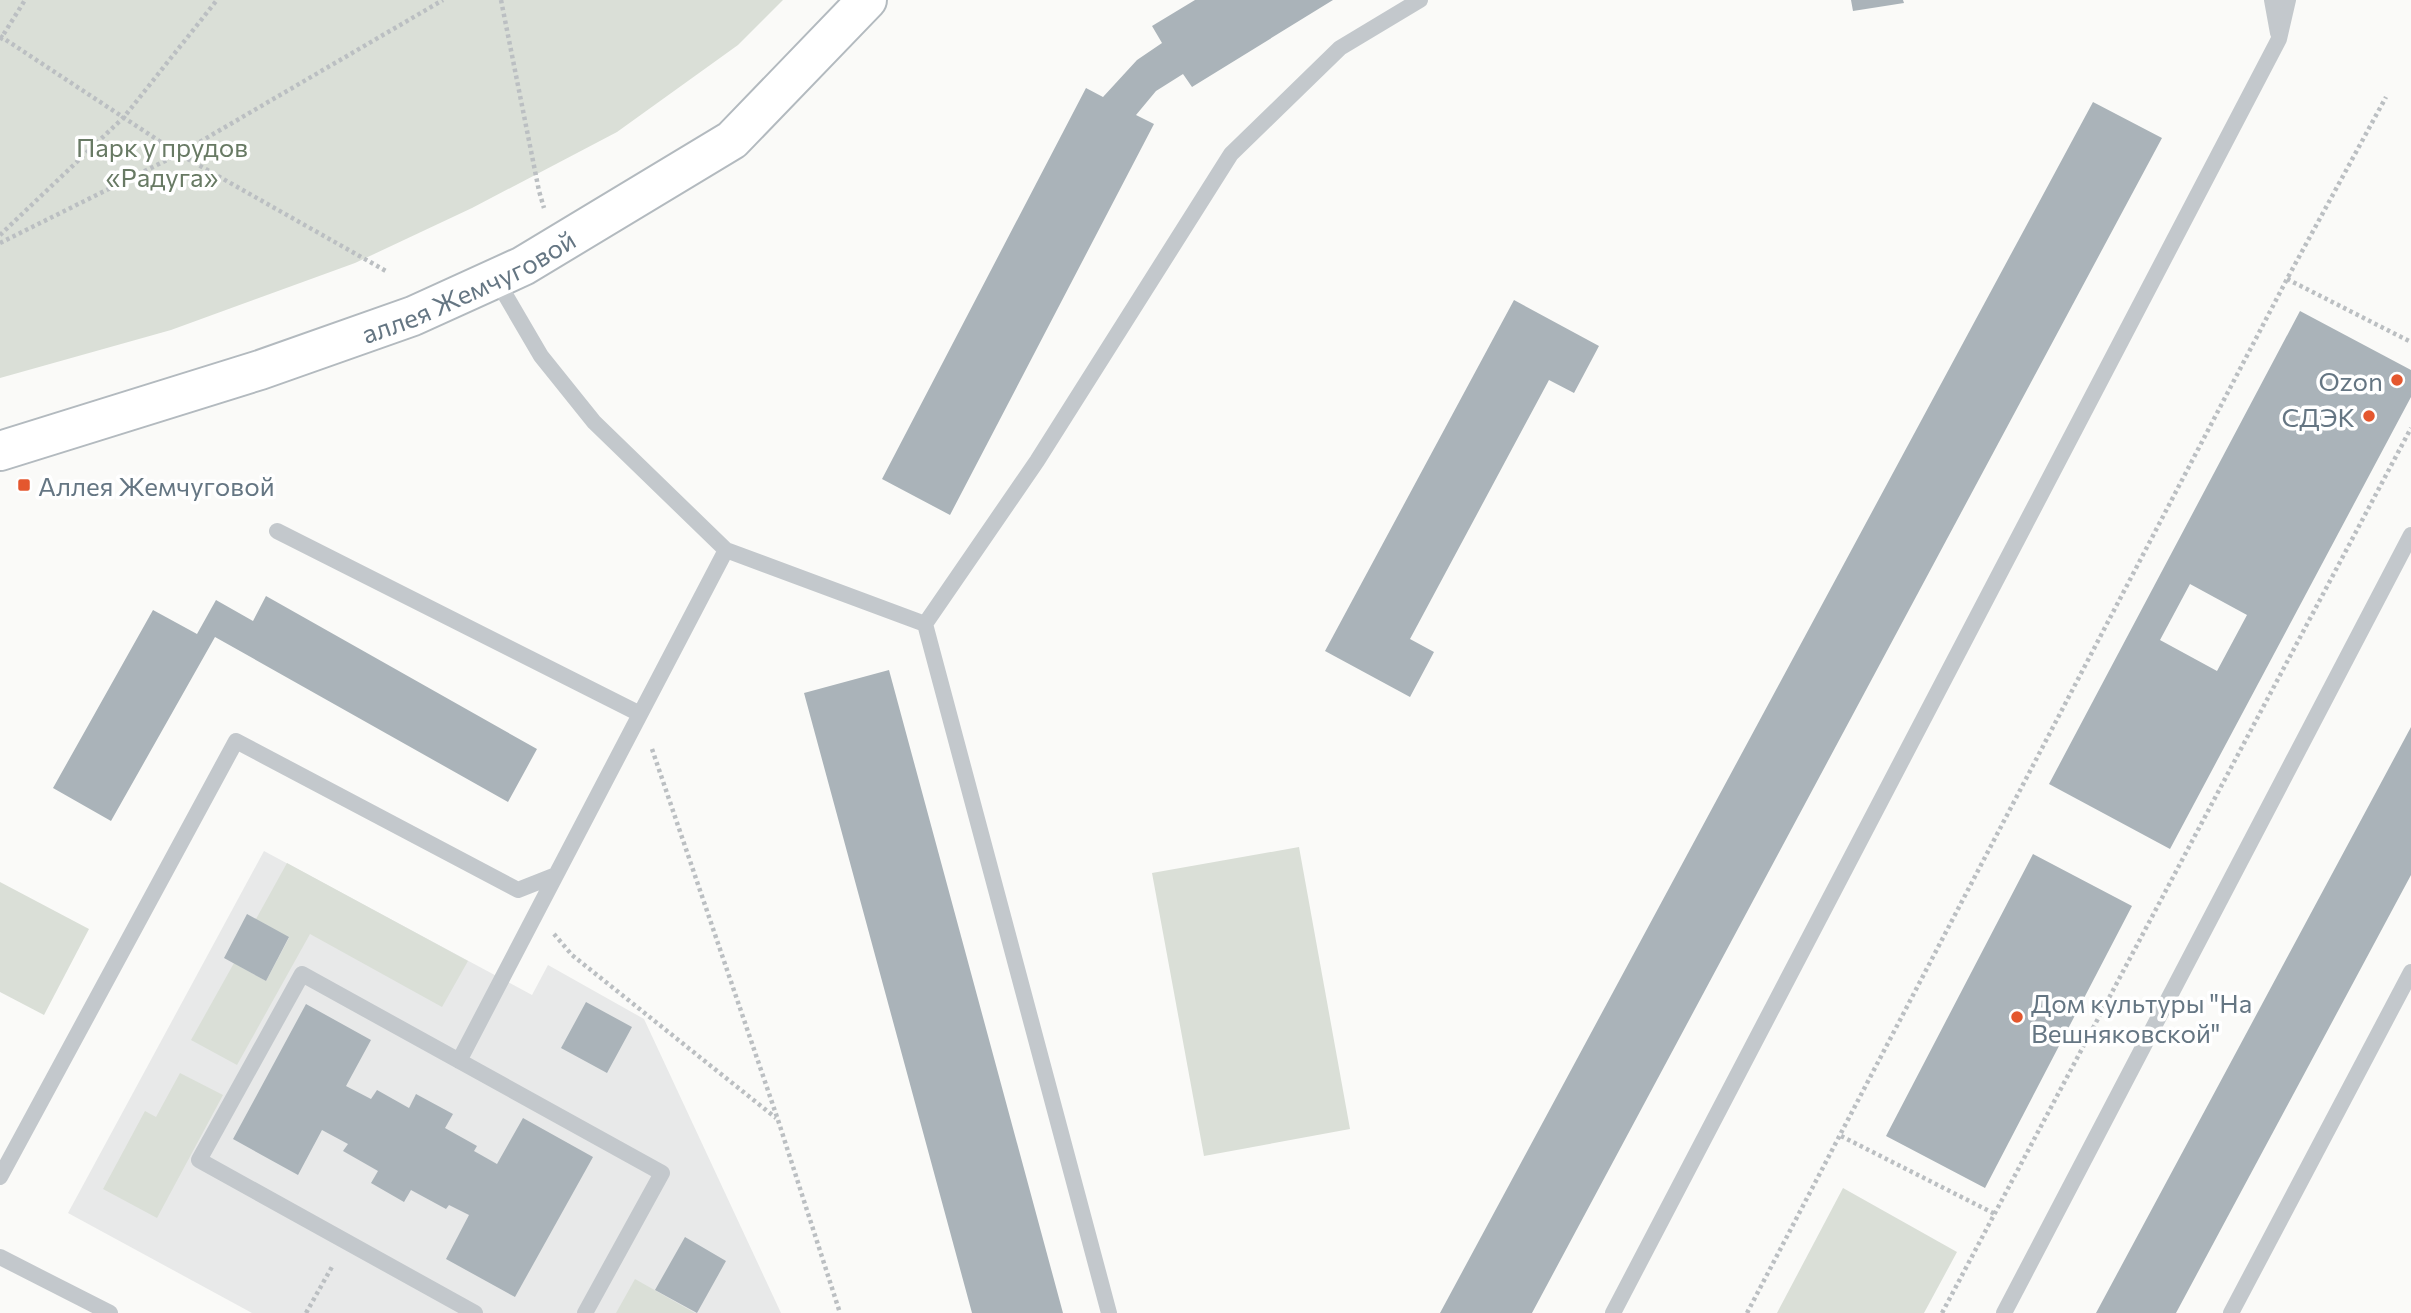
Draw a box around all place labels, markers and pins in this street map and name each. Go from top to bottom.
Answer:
place label: Ozon [2318,365,2383,396]
marker: Ozon [2389,372,2405,388]
place label: СДЭК [2282,401,2355,432]
marker: СДЭК [2361,408,2377,424]
place label: Аллея Жемчуговой [38,470,275,501]
marker: Аллея Жемчуговой [16,477,32,493]
place label: Дом культуры "На Вешняковской" [2031,987,2252,1048]
marker: Дом культуры "На Вешняковской" [2009,1009,2025,1025]

